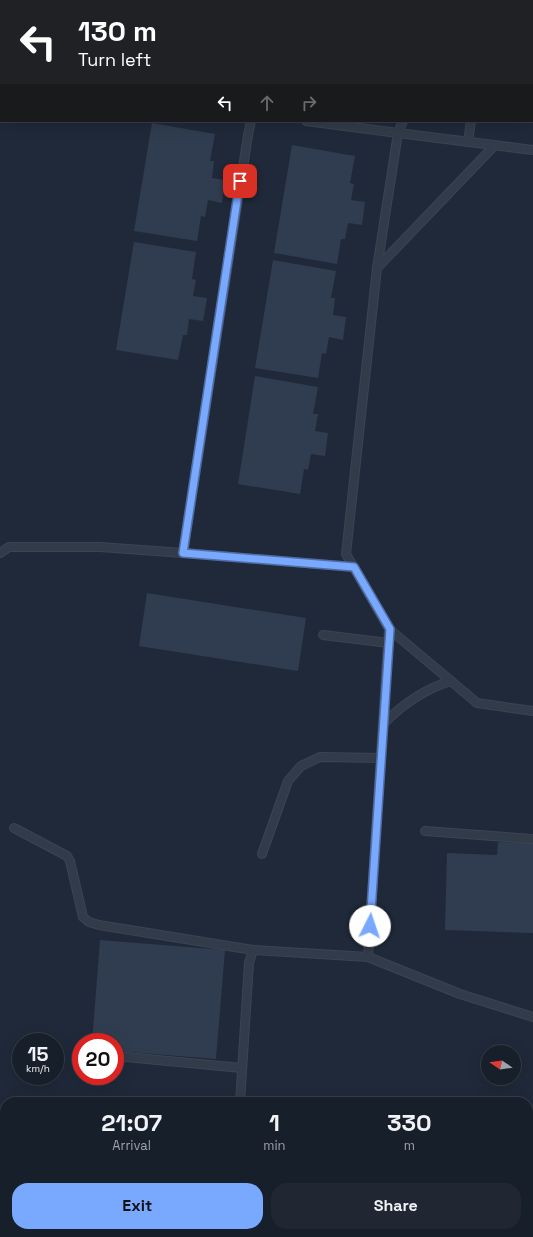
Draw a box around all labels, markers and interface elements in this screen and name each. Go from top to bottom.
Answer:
text: 130 m [78,13,157,49]
icon: left [12,16,64,68]
text: Turn left [78,48,151,71]
icon: left [214,92,236,114]
icon: ahead [256,92,278,114]
icon: right [298,92,320,114]
pin [223,164,257,198]
icon: arrive [229,170,251,192]
position arrow [349,905,391,947]
speed limit sign: 20 [72,1033,124,1085]
text: 15 [27,1041,49,1067]
north arrow [481,1045,521,1085]
map controls [481,1045,521,1085]
text: km/h [26,1062,50,1075]
text: 21:07 [101,1107,162,1138]
text: 1 [269,1107,280,1138]
text: 330 [387,1107,432,1138]
text: Arrival [112,1137,151,1154]
text: min [263,1137,286,1154]
text: m [404,1137,415,1154]
button: Exit [12,1183,263,1229]
button: Share [271,1183,521,1229]

